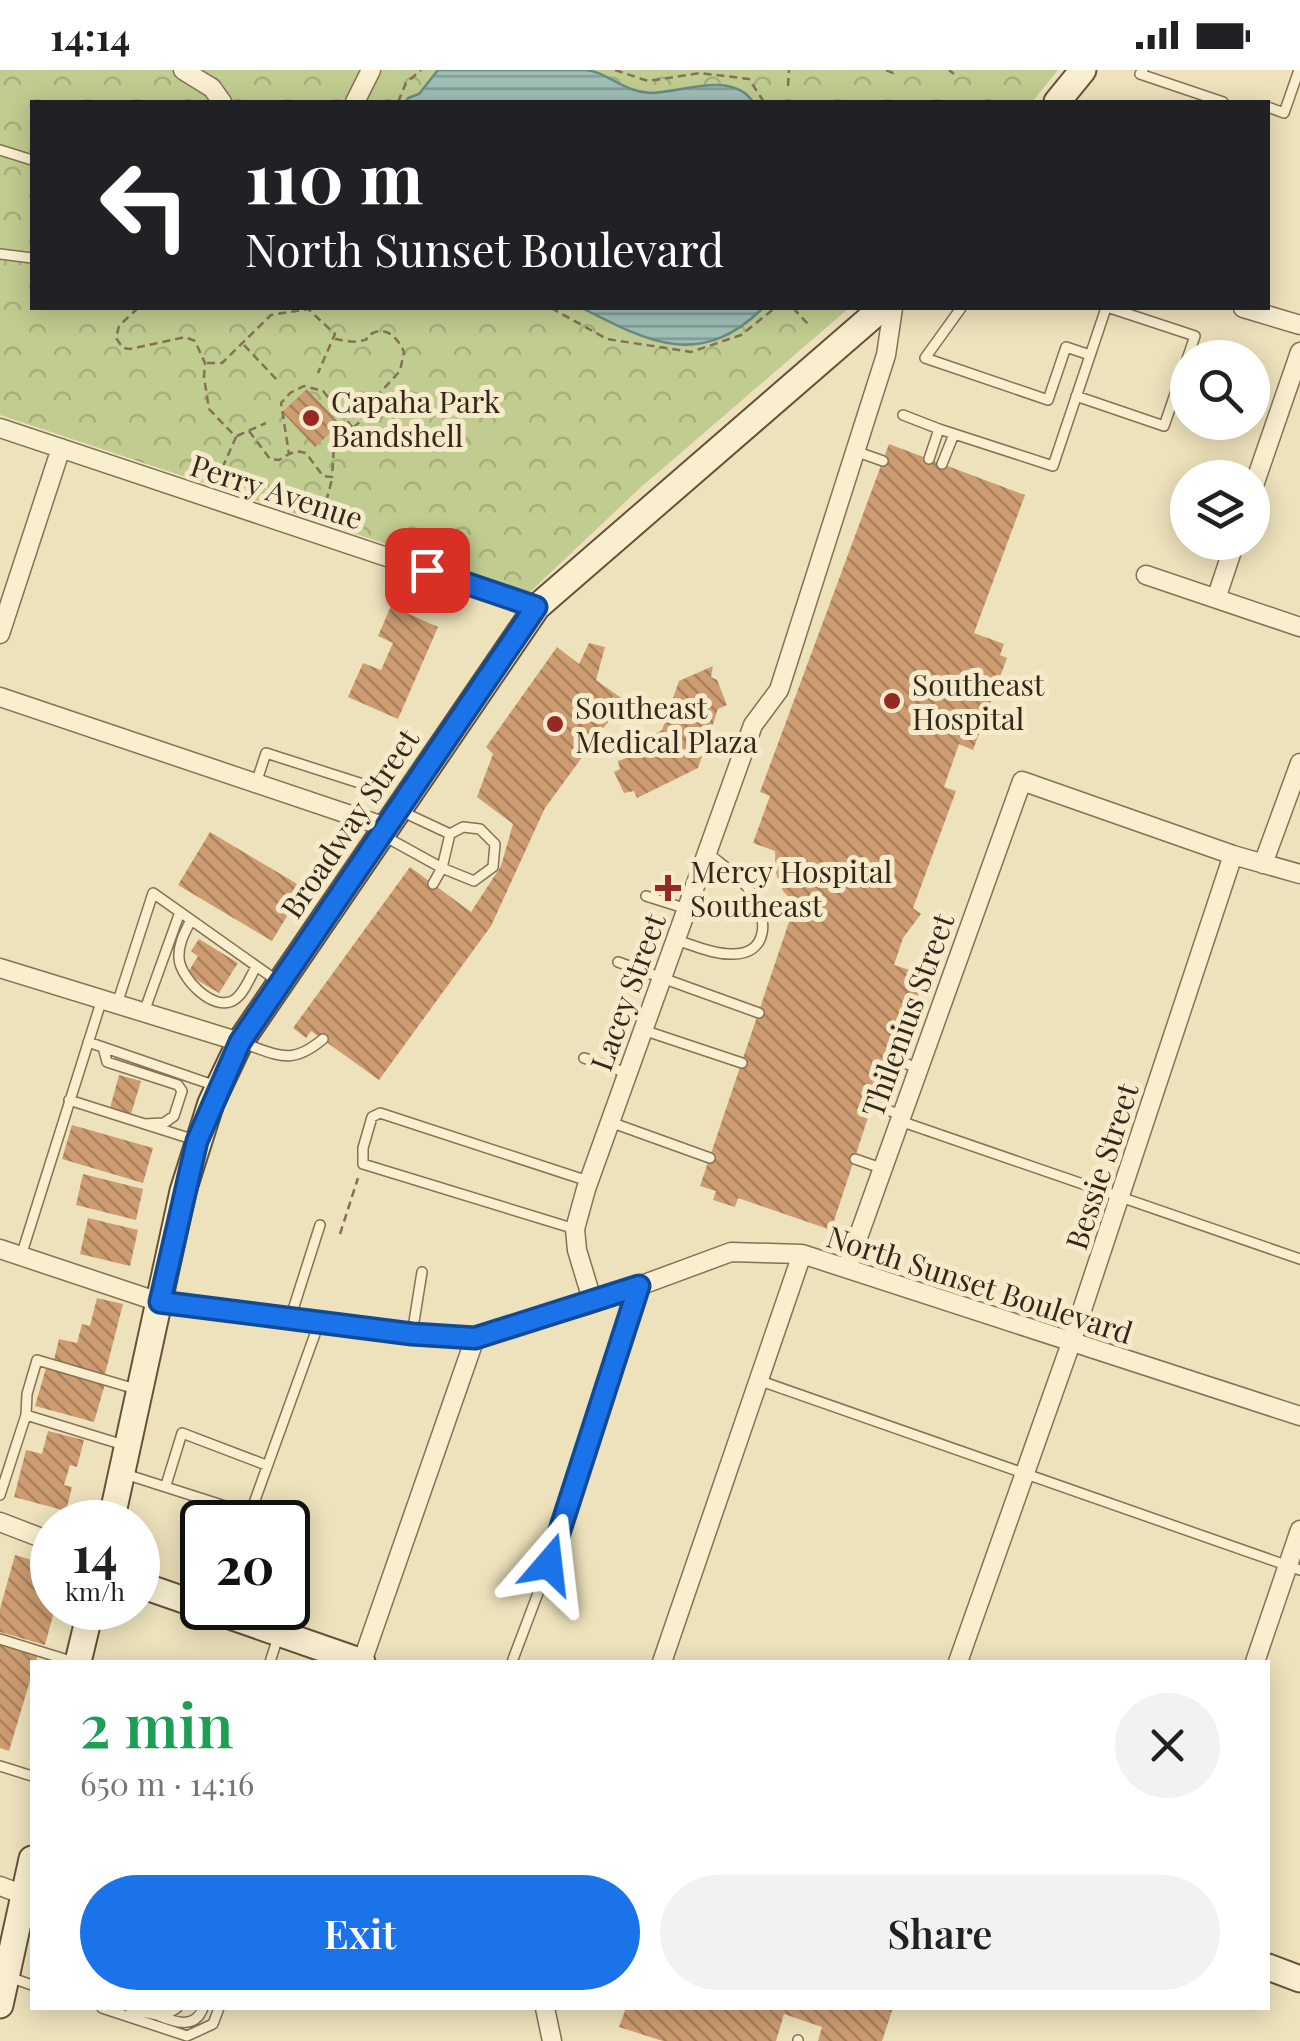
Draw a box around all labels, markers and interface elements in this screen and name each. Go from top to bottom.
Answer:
text: 14:14 [50,10,130,61]
text: 110 m [245,128,423,222]
icon: left [80,140,210,270]
text: North Sunset Boulevard [245,218,724,278]
map controls [1170,340,1270,560]
button: search [1170,340,1270,440]
place label: Capaha Park Bandshell [331,381,501,455]
marker: Capaha Park Bandshell [300,407,322,429]
street label: Perry Avenue [186,444,368,538]
button: layers [1170,460,1270,560]
pin [385,528,470,613]
icon: arrive [400,543,455,598]
place label: Southeast Hospital [912,664,1045,738]
place label: Southeast Medical Plaza [575,687,758,761]
marker: Southeast Hospital [881,690,903,712]
marker: Southeast Medical Plaza [544,713,566,735]
street label: Broadway Street [271,720,427,925]
place label: Mercy Hospital Southeast [690,851,892,925]
marker: Mercy Hospital Southeast [655,875,681,901]
street label: Thilenius Street [852,907,963,1122]
street label: Lacey Street [580,908,674,1076]
street label: Bessie Street [1055,1077,1147,1254]
street label: North Sunset Boulevard [822,1216,1138,1352]
speed limit sign: 20 [180,1500,310,1630]
position arrow [497,1512,601,1616]
text: 14 [72,1519,118,1586]
text: km/h [65,1574,125,1607]
text: 2 min [80,1683,233,1763]
button: close [1115,1693,1220,1798]
text: 650 m · 14:16 [80,1761,254,1804]
button: Exit [80,1875,640,1990]
button: Share [660,1875,1220,1990]

